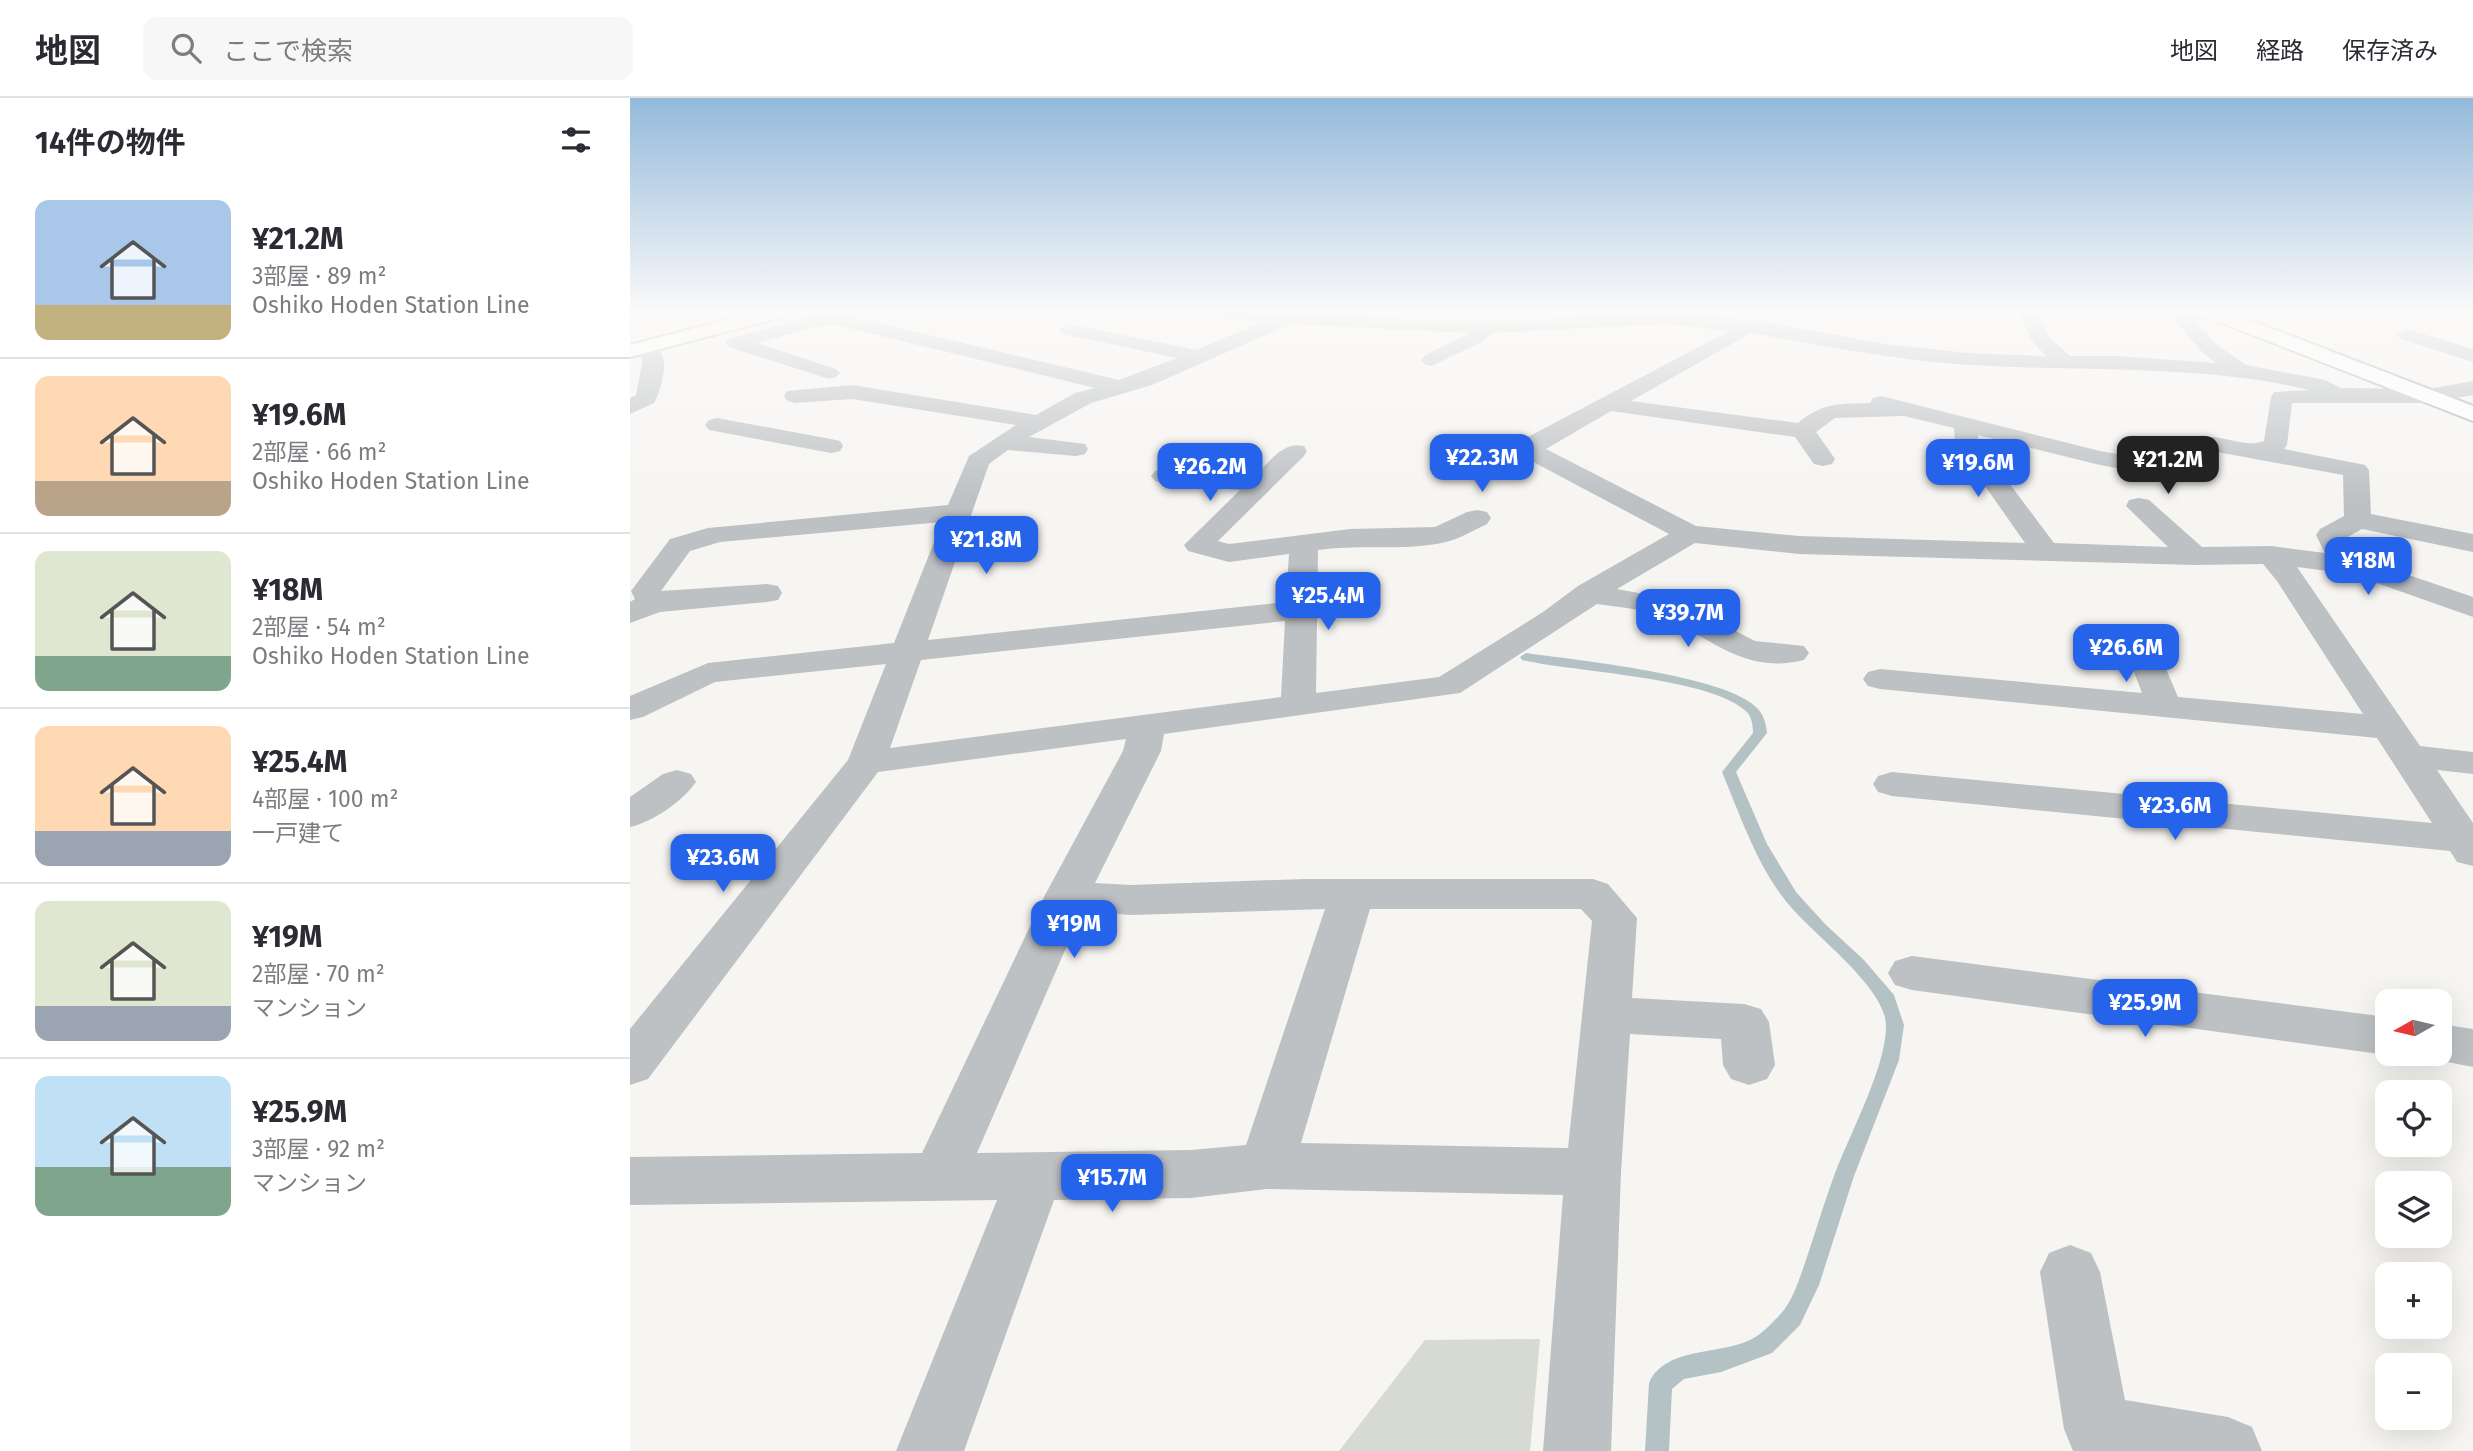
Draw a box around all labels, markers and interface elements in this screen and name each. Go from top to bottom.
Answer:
search box [143,17,633,80]
icon: search [167,29,205,67]
text: 地図 [35,31,101,71]
text: ここで検索 [223,36,353,67]
text: 地図 [2170,37,2218,65]
text: 経路 [2256,37,2304,65]
text: 保存済み [2342,37,2438,65]
icon: filters [557,121,595,159]
text: 14件の物件 [35,125,186,161]
text: ¥21.2M [252,221,344,257]
icon: home [91,228,175,312]
text: 3部屋 · 89 m² [252,262,386,290]
text: Oshiko Hoden Station Line [252,291,530,319]
text: ¥19.6M [252,397,346,433]
icon: home [91,404,175,488]
pin: ¥22.3M [1425,434,1539,494]
pin: ¥21.2M [2111,436,2225,496]
text: 2部屋 · 66 m² [252,438,387,466]
pin: ¥19.6M [1921,440,2035,499]
text: ¥22.3M [1446,443,1518,471]
pin: ¥26.2M [1153,444,1267,503]
text: ¥21.2M [2133,445,2203,473]
text: ¥19.6M [1942,448,2014,476]
text: ¥26.2M [1173,452,1247,480]
text: Oshiko Hoden Station Line [252,467,530,495]
pin: ¥21.8M [929,517,1043,576]
text: ¥21.8M [950,525,1022,553]
pin: ¥18M [2327,538,2409,597]
text: ¥18M [2341,546,2395,574]
text: ¥18M [252,572,323,608]
pin: ¥25.4M [1271,573,1385,632]
icon: home [91,579,175,663]
text: ¥25.4M [1291,581,1365,609]
pin: ¥39.7M [1631,589,1745,649]
text: ¥39.7M [1652,598,1724,626]
text: 2部屋 · 54 m² [252,613,386,641]
pin: ¥26.6M [2069,624,2183,684]
text: ¥26.6M [2089,633,2163,661]
text: Oshiko Hoden Station Line [252,642,530,670]
text: ¥25.4M [252,744,347,780]
icon: home [91,754,175,838]
pin: ¥23.6M [2118,782,2232,842]
text: 4部屋 · 100 m² [252,785,398,813]
text: ¥23.6M [2139,791,2211,819]
text: 一戸建て [252,819,344,847]
pin: ¥23.6M [666,834,780,894]
text: ¥23.6M [687,843,759,871]
pin: ¥19M [1033,900,1115,960]
text: ¥19M [1047,909,1101,937]
text: ¥19M [252,919,322,955]
icon: home [91,929,175,1013]
text: 2部屋 · 70 m² [252,960,385,988]
pin: ¥25.9M [2088,979,2202,1039]
text: ¥25.9M [2109,988,2181,1016]
north arrow [2375,989,2452,1066]
map controls [2375,989,2452,1430]
text: マンション [252,994,367,1022]
button: locate [2375,1080,2452,1157]
text: ¥25.9M [252,1094,347,1130]
icon: home [91,1104,175,1188]
text: 3部屋 · 92 m² [252,1135,385,1163]
pin: ¥15.7M [1055,1154,1169,1214]
text: ¥15.7M [1077,1163,1147,1191]
text: マンション [252,1169,367,1197]
button: layers [2375,1171,2452,1248]
button: + [2375,1262,2452,1339]
button: − [2375,1353,2452,1430]

